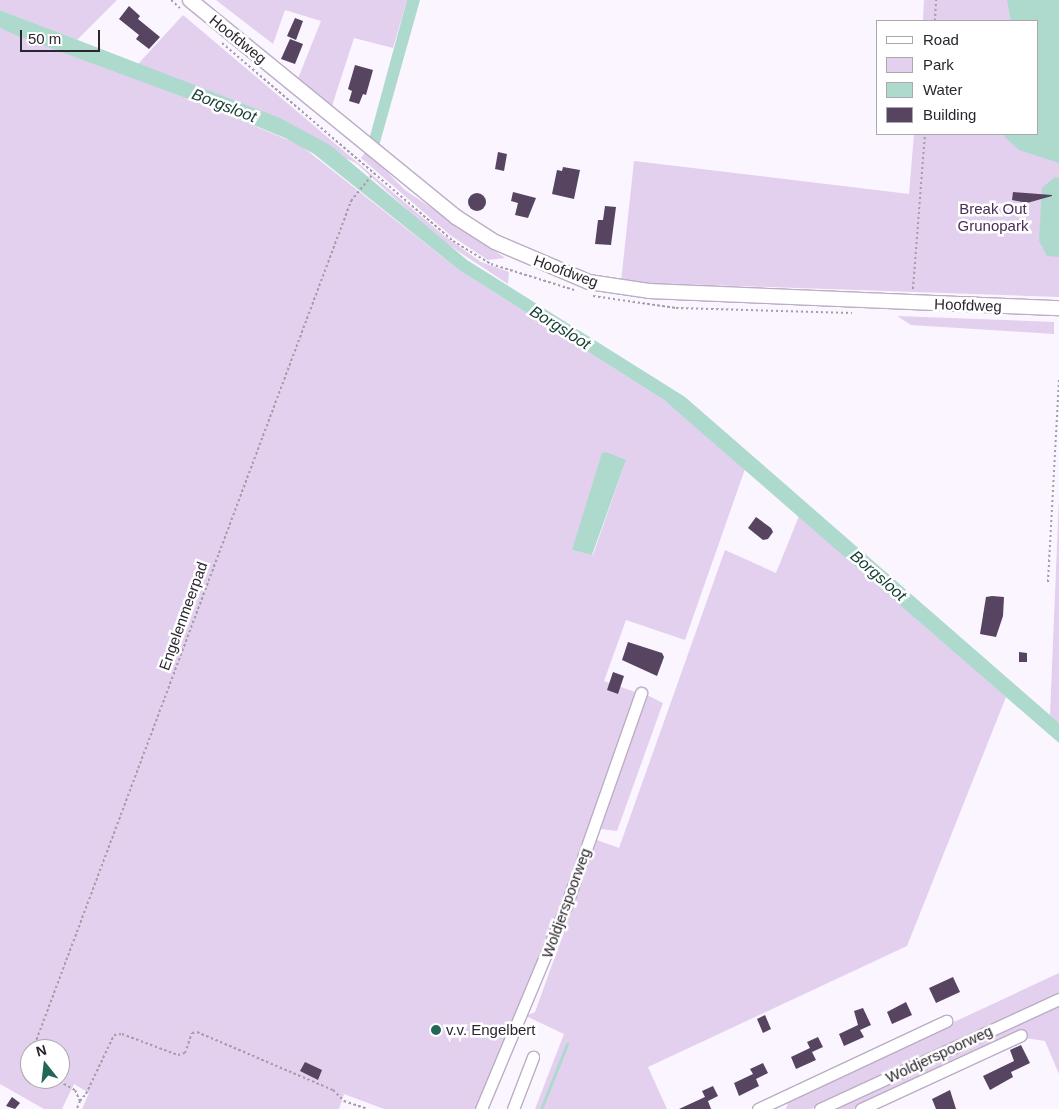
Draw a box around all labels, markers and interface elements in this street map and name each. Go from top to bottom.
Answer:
street label: Hoofdweg [206,11,270,67]
scale bar [22,20,102,52]
legend [876,20,1039,135]
text: 50 m [28,30,61,47]
text: Road [923,31,959,48]
text: Park [923,56,954,73]
text: Water [923,81,962,98]
water label: Borgsloot [189,85,259,127]
text: Building [923,106,976,123]
park label: Break Out Grunopark [958,199,1028,234]
street label: Hoofdweg [531,251,601,291]
street label: Hoofdweg [934,295,1002,315]
water label: Borgsloot [526,302,594,354]
water label: Borgsloot [846,547,910,605]
street label: Engelenmeerpad [155,559,211,673]
street label: Woldjerspoorweg [538,846,594,960]
place label: v.v. Engelbert [446,1021,535,1039]
street label: Woldjerspoorweg [883,1021,995,1087]
marker: v.v. Engelbert [430,1024,442,1036]
north arrow [20,1039,70,1089]
text: N [34,1041,48,1060]

